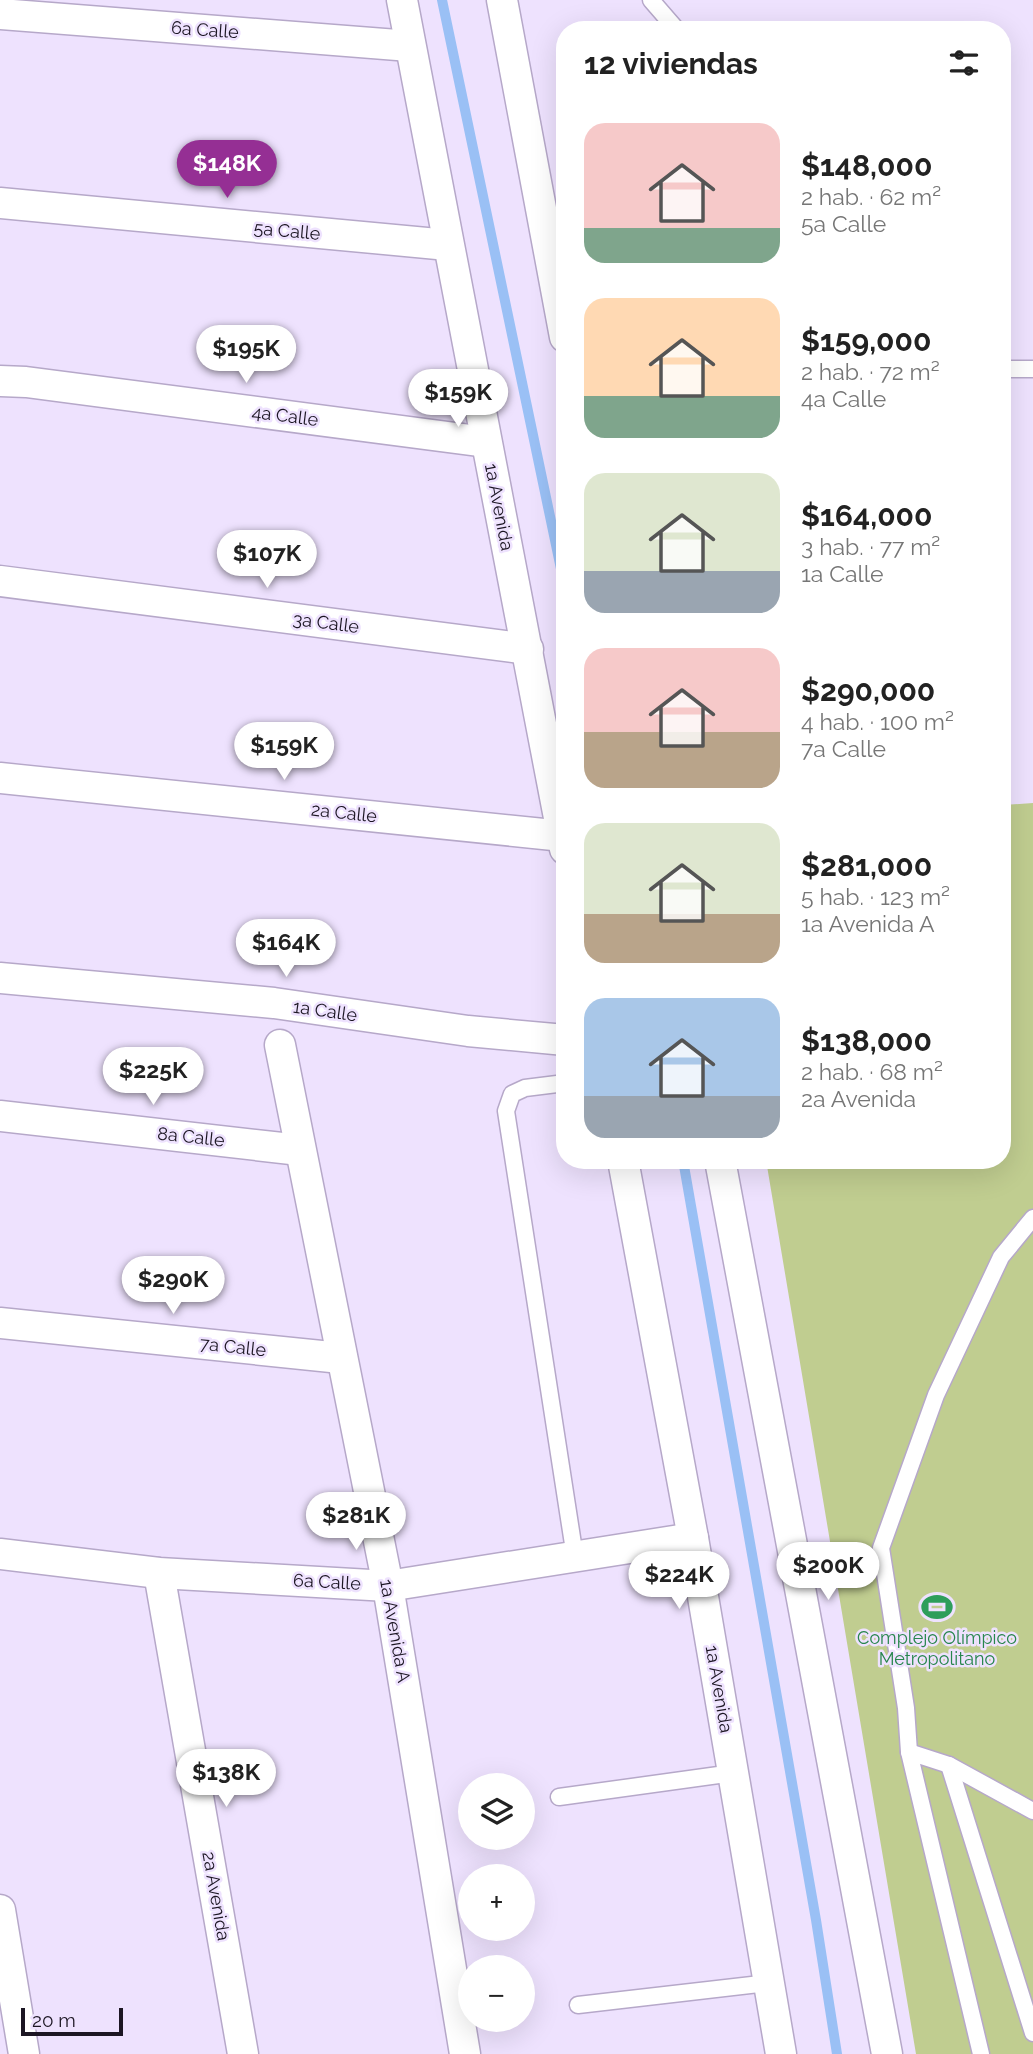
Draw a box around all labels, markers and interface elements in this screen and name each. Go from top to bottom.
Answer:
street label: 6a Calle [170,17,240,42]
icon: filters [945,44,983,82]
text: 12 viviendas [584,46,758,81]
pin: $148K [178,140,276,200]
text: $148,000 [801,148,932,183]
text: $148K [193,149,261,176]
icon: home [640,151,724,235]
text: 2 hab. · 62 m² [801,183,941,210]
text: 5a Calle [801,210,886,237]
street label: 5a Calle [253,217,322,244]
text: $159,000 [801,323,931,358]
pin: $195K [197,326,295,385]
icon: home [640,326,724,410]
text: $195K [212,334,280,361]
text: 2 hab. · 72 m² [801,358,940,385]
pin: $159K [409,370,507,429]
text: $159K [424,378,492,405]
text: 4a Calle [801,385,886,412]
street label: 4a Calle [251,401,320,430]
street label: 1a Avenida [481,462,518,552]
text: $164,000 [801,498,932,533]
icon: home [640,501,724,585]
pin: $107K [218,530,316,590]
text: 3 hab. · 77 m² [801,533,940,560]
text: $107K [233,539,301,566]
text: 1a Calle [801,560,884,587]
street label: 3a Calle [292,608,361,637]
text: $290,000 [801,673,935,708]
icon: home [640,676,724,760]
text: 4 hab. · 100 m² [801,708,954,735]
pin: $159K [235,722,333,782]
text: $159K [250,731,318,758]
text: 7a Calle [801,735,886,762]
street label: 2a Calle [310,799,379,826]
text: $281,000 [801,848,932,883]
icon: home [640,851,724,935]
text: 5 hab. · 123 m² [801,883,950,910]
text: 1a Avenida A [801,910,935,937]
pin: $164K [237,920,335,979]
text: $164K [252,928,320,955]
street label: 1a Calle [292,996,359,1025]
text: $138,000 [801,1023,932,1058]
icon: home [640,1026,724,1110]
pin: $225K [104,1048,202,1107]
text: $225K [119,1056,187,1083]
text: 2 hab. · 68 m² [801,1058,943,1085]
text: 2a Avenida [801,1085,916,1112]
street label: 8a Calle [156,1123,226,1151]
pin: $290K [124,1256,222,1316]
text: $290K [138,1265,208,1292]
street label: 7a Calle [199,1333,268,1360]
pin: $281K [307,1492,405,1552]
text: $281K [322,1501,390,1528]
pin: $200K [779,1542,877,1602]
text: $200K [792,1551,864,1578]
pin: $224K [630,1552,728,1611]
text: $224K [644,1560,714,1587]
street label: 6a Calle [293,1569,362,1594]
street label: 1a Avenida A [376,1578,415,1684]
sports icon: Complejo Olímpico Metropolitano [920,1590,954,1624]
place label: Complejo Olímpico Metropolitano [857,1627,1017,1669]
street label: 1a Avenida [701,1644,738,1734]
pin: $138K [177,1750,275,1809]
text: $138K [192,1758,260,1785]
map controls [458,1773,535,2032]
button: layers [458,1773,535,1850]
street label: 2a Avenida [198,1850,235,1942]
button: + [458,1864,535,1941]
button: − [458,1955,535,2032]
scale bar [21,2005,122,2037]
text: 20 m [32,2009,76,2031]

